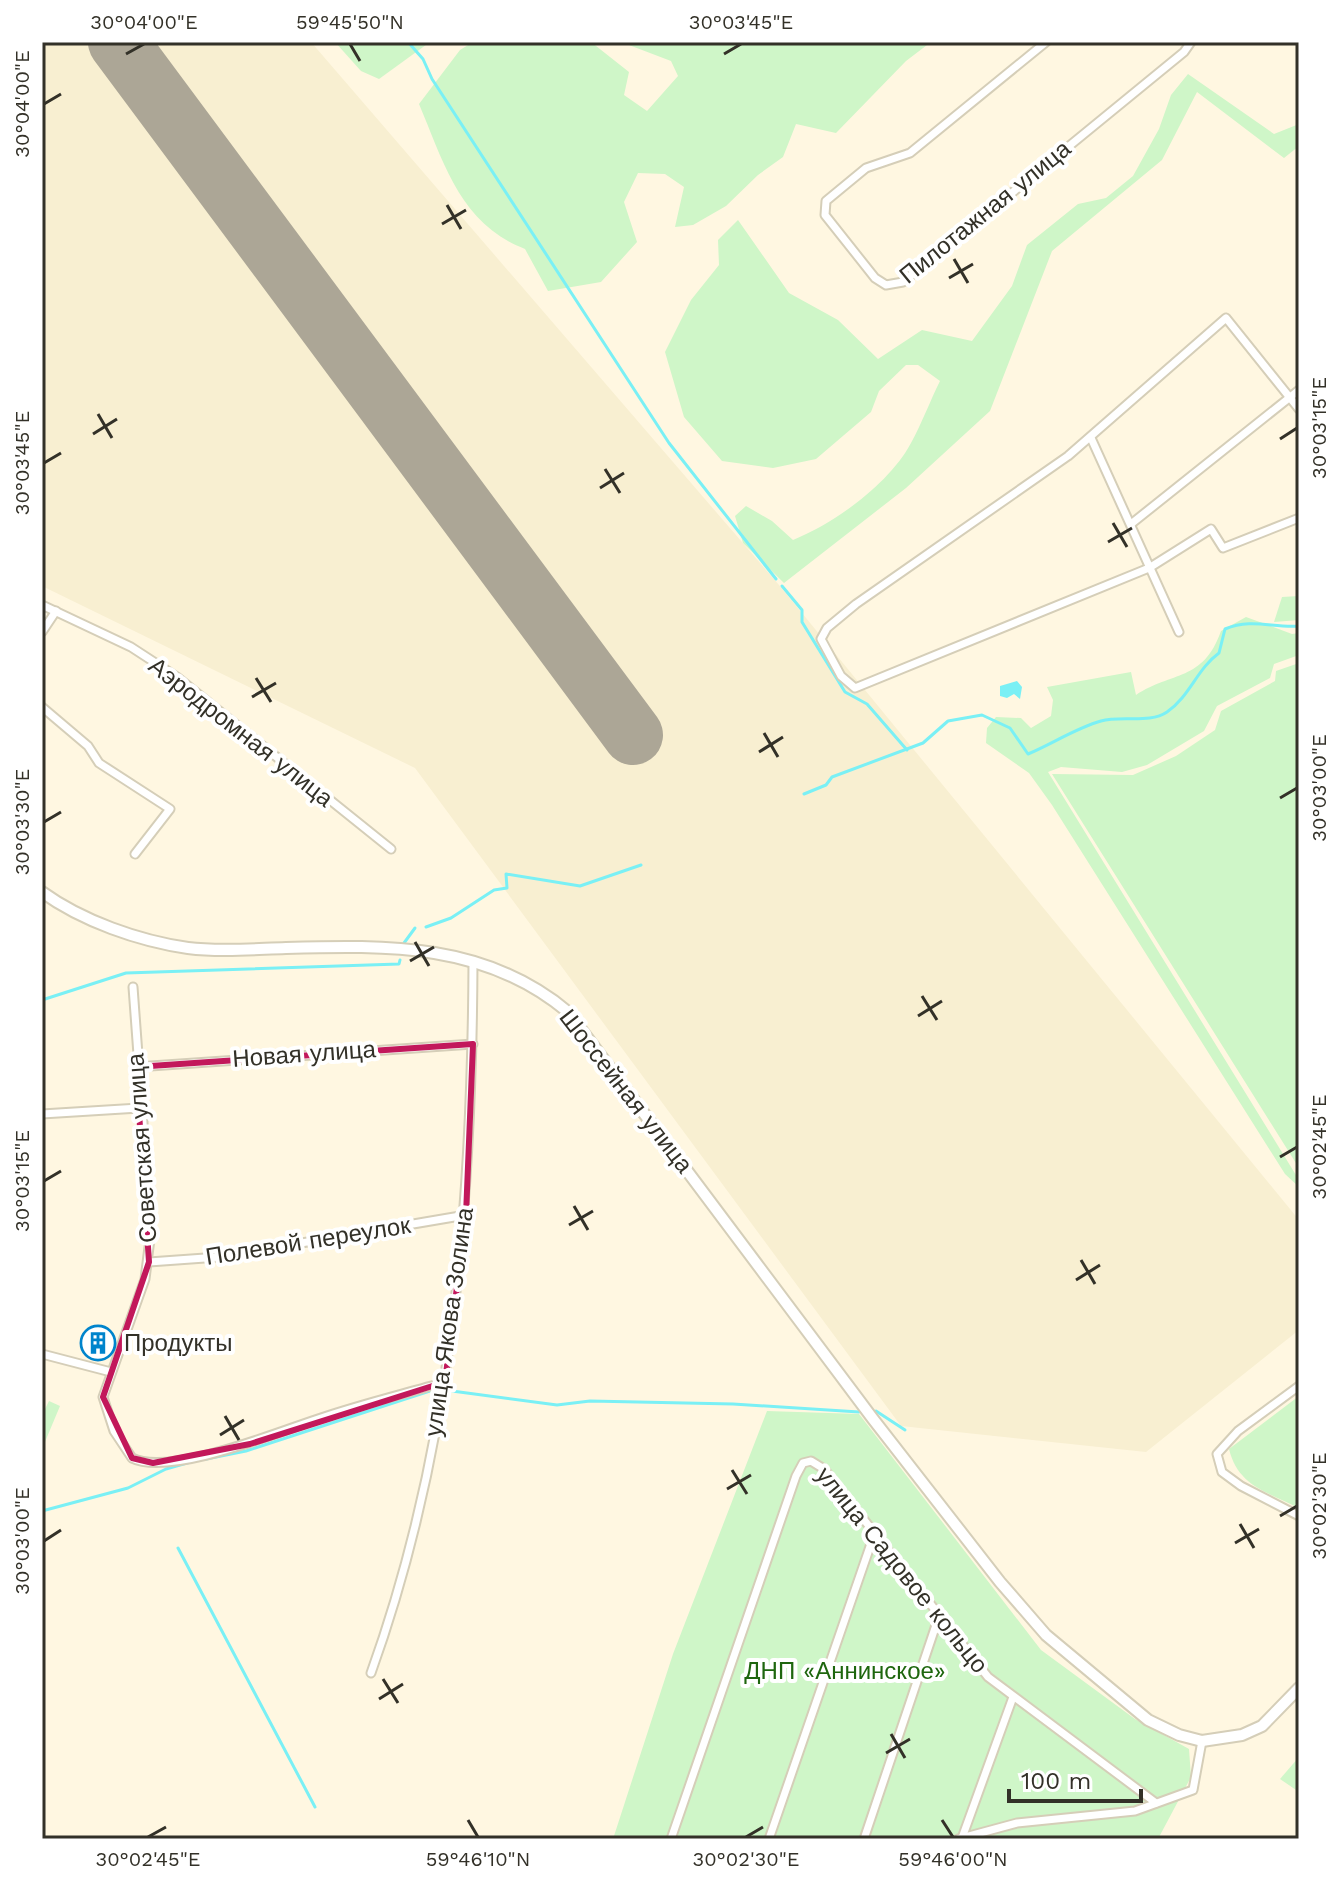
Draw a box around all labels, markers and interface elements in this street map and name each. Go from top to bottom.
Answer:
text: 30°04'00"E [90,10,198,34]
text: 59°45'50"N [296,10,404,34]
text: 30°03'45"E [689,10,793,34]
text: 30°04'00"E [10,50,34,158]
street label: Пилотажная улица [894,134,1077,289]
text: 30°03'15"E [1307,377,1331,479]
text: 30°03'45"E [10,411,34,515]
street label: Аэродромная улица [143,651,339,813]
text: 30°03'00"E [1307,734,1331,842]
text: 30°03'30"E [10,769,34,875]
street label: Шоссейная улица [553,1004,699,1179]
street label: Новая улица [231,1035,377,1073]
street label: Советская улица [121,1052,163,1244]
text: 30°02'45"E [1307,1095,1331,1199]
text: 30°03'15"E [10,1130,34,1232]
street label: улица Якова Золина [419,1205,479,1438]
street label: Полевой переулок [203,1211,413,1271]
building icon: Продукты [79,1324,117,1362]
place label: Продукты [124,1329,232,1357]
text: 30°02'30"E [1307,1453,1331,1560]
street label: улица Садовое кольцо [810,1461,994,1679]
text: 30°03'00"E [10,1487,34,1595]
park label: ДНП «Аннинское» [744,1657,946,1685]
scale bar [1009,1753,1141,1803]
text: 100 m [1021,1767,1091,1795]
text: 30°02'45"E [96,1847,200,1871]
text: 59°46'10"N [426,1847,530,1871]
text: 30°02'30"E [693,1847,800,1871]
text: 59°46'00"N [898,1847,1008,1871]

